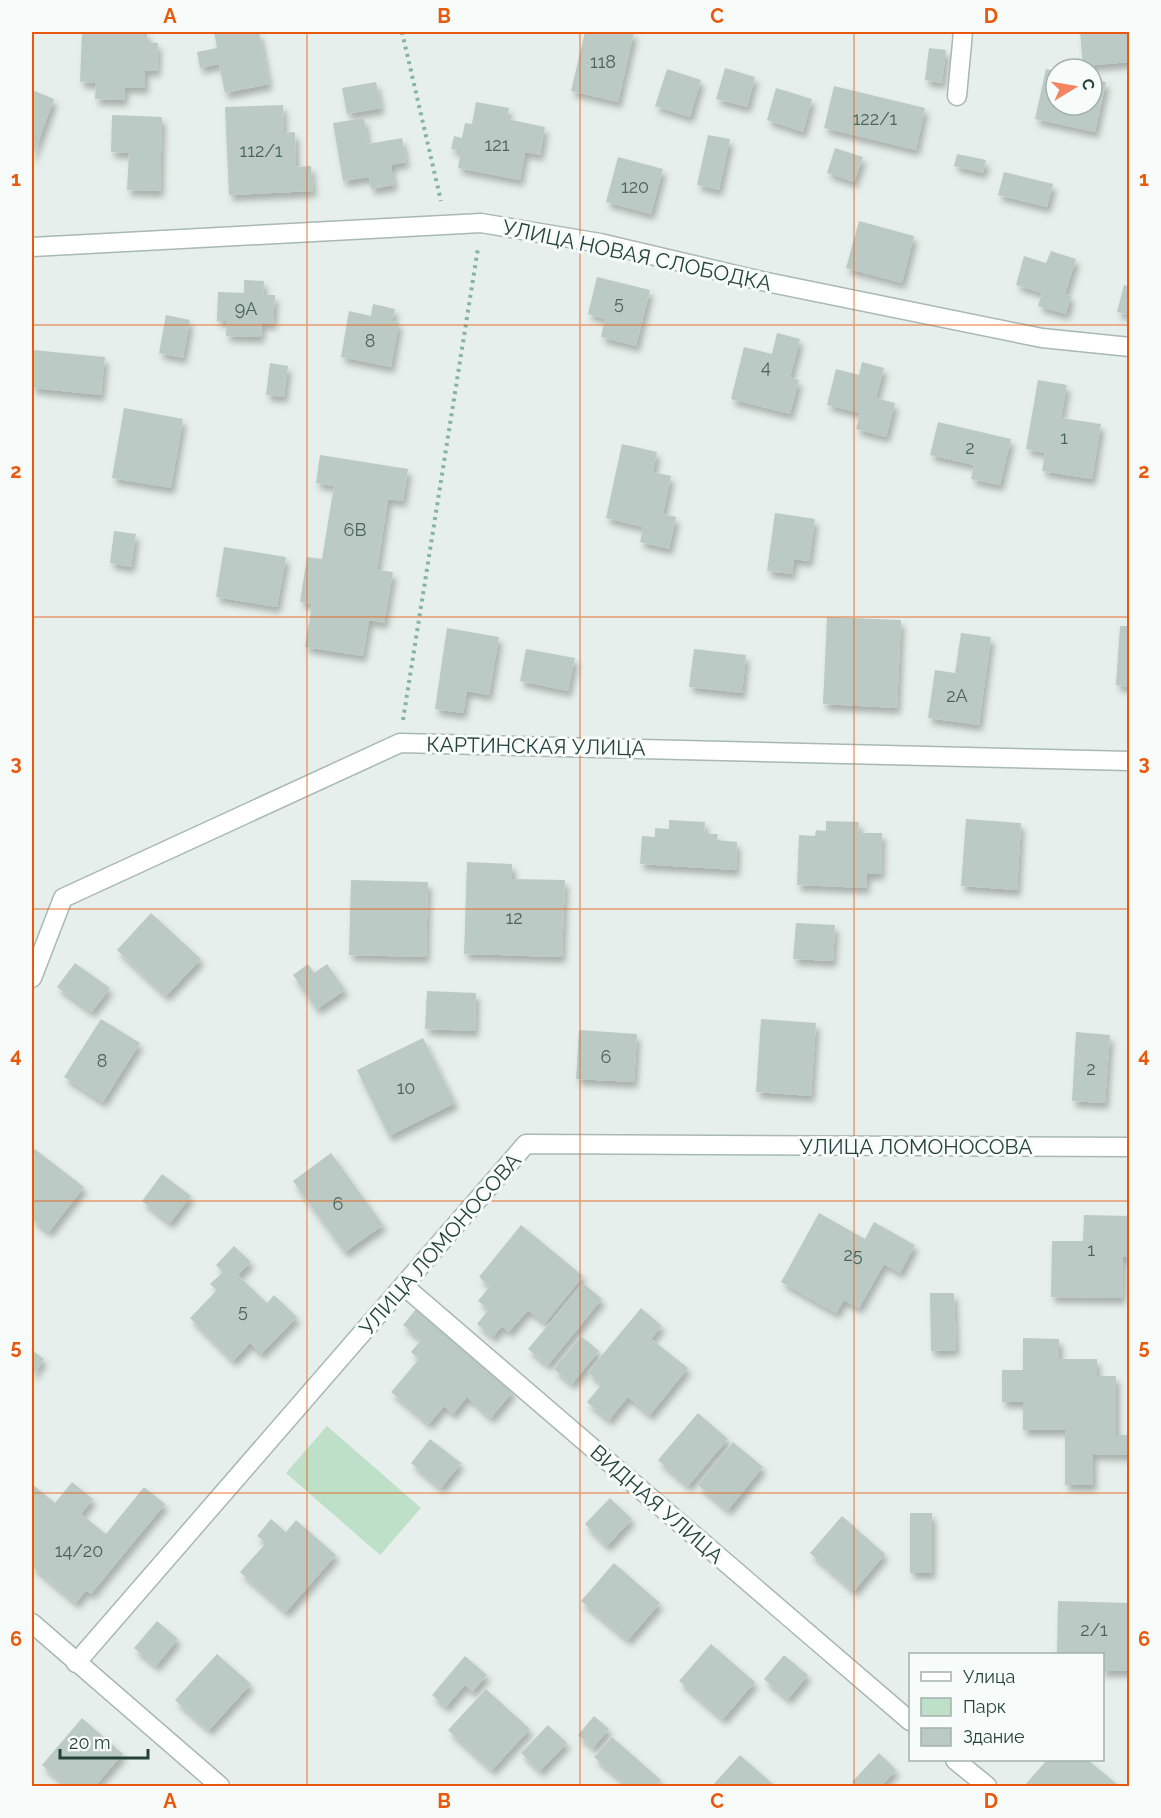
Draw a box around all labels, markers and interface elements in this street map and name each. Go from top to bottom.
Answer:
text: A [163,4,177,28]
text: B [437,4,451,28]
text: C [710,4,724,28]
text: D [984,4,998,28]
house number: 118 [590,51,616,72]
north arrow [1044,57,1104,117]
text: С [1078,77,1099,91]
house number: 122/1 [853,108,898,129]
house number: 121 [485,134,510,155]
house number: 112/1 [240,140,283,161]
text: 1 [11,167,21,191]
text: 1 [1139,167,1149,191]
house number: 120 [621,176,649,197]
street label: УЛИЦА НОВАЯ СЛОБОДКА [500,214,774,296]
house number: 5 [614,292,624,313]
house number: 9А [235,298,257,319]
house number: 8 [365,330,375,351]
house number: 4 [761,356,771,377]
house number: 1 [1060,427,1068,448]
house number: 2 [965,437,975,458]
text: 2 [10,459,22,483]
text: 2 [1138,459,1150,483]
house number: 6В [344,519,366,540]
house number: 2А [946,685,968,706]
street label: КАРТИНСКАЯ УЛИЦА [426,732,646,760]
text: 3 [10,751,22,775]
text: 3 [1138,751,1150,775]
house number: 12 [505,907,523,928]
text: 4 [10,1043,22,1067]
text: 4 [1138,1043,1150,1067]
house number: 6 [601,1046,612,1067]
house number: 8 [97,1050,107,1071]
house number: 2 [1086,1058,1096,1079]
house number: 10 [397,1077,415,1098]
street label: УЛИЦА ЛОМОНОСОВА [800,1134,1032,1159]
street label: УЛИЦА ЛОМОНОСОВА [354,1148,526,1340]
house number: 6 [333,1193,344,1214]
house number: 1 [1087,1239,1095,1260]
house number: 25 [843,1244,863,1265]
house number: 5 [238,1300,248,1321]
text: 5 [10,1335,22,1359]
text: 5 [1138,1335,1150,1359]
street label: ВИДНАЯ УЛИЦА [585,1440,729,1568]
house number: 14/20 [55,1540,103,1561]
house number: 2/1 [1080,1619,1108,1640]
text: 6 [10,1627,22,1651]
text: 6 [1138,1627,1150,1651]
legend [909,1653,1104,1761]
text: Улица [963,1666,1015,1687]
text: Парк [963,1696,1006,1717]
scale bar [60,1722,148,1760]
text: Здание [963,1726,1025,1747]
text: 20 m [69,1732,111,1753]
text: A [163,1789,177,1813]
text: B [437,1789,451,1813]
text: C [710,1789,724,1813]
text: D [984,1789,998,1813]

